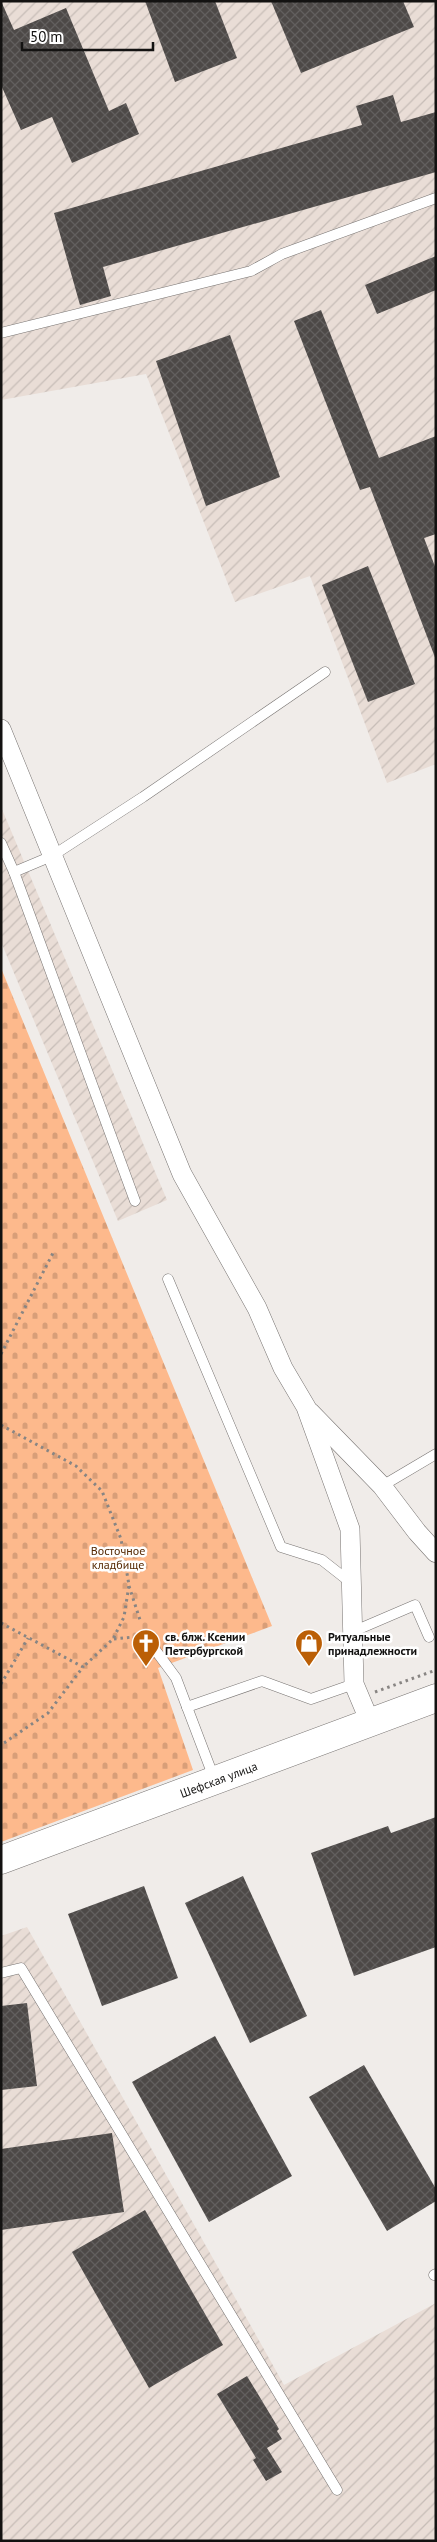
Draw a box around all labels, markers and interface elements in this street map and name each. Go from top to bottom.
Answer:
scale bar [22,20,154,52]
text: 50 m [30,27,63,46]
park label: Восточное кладбище [91,1543,145,1572]
church icon: св. блж. Ксении Петербургской [131,1628,161,1667]
shop icon: Ритуальные принадлежности [294,1628,324,1667]
place label: св. блж. Ксении Петербургской [165,1629,245,1658]
place label: Ритуальные принадлежности [328,1629,417,1658]
street label: Шефская улица [178,1758,259,1800]

